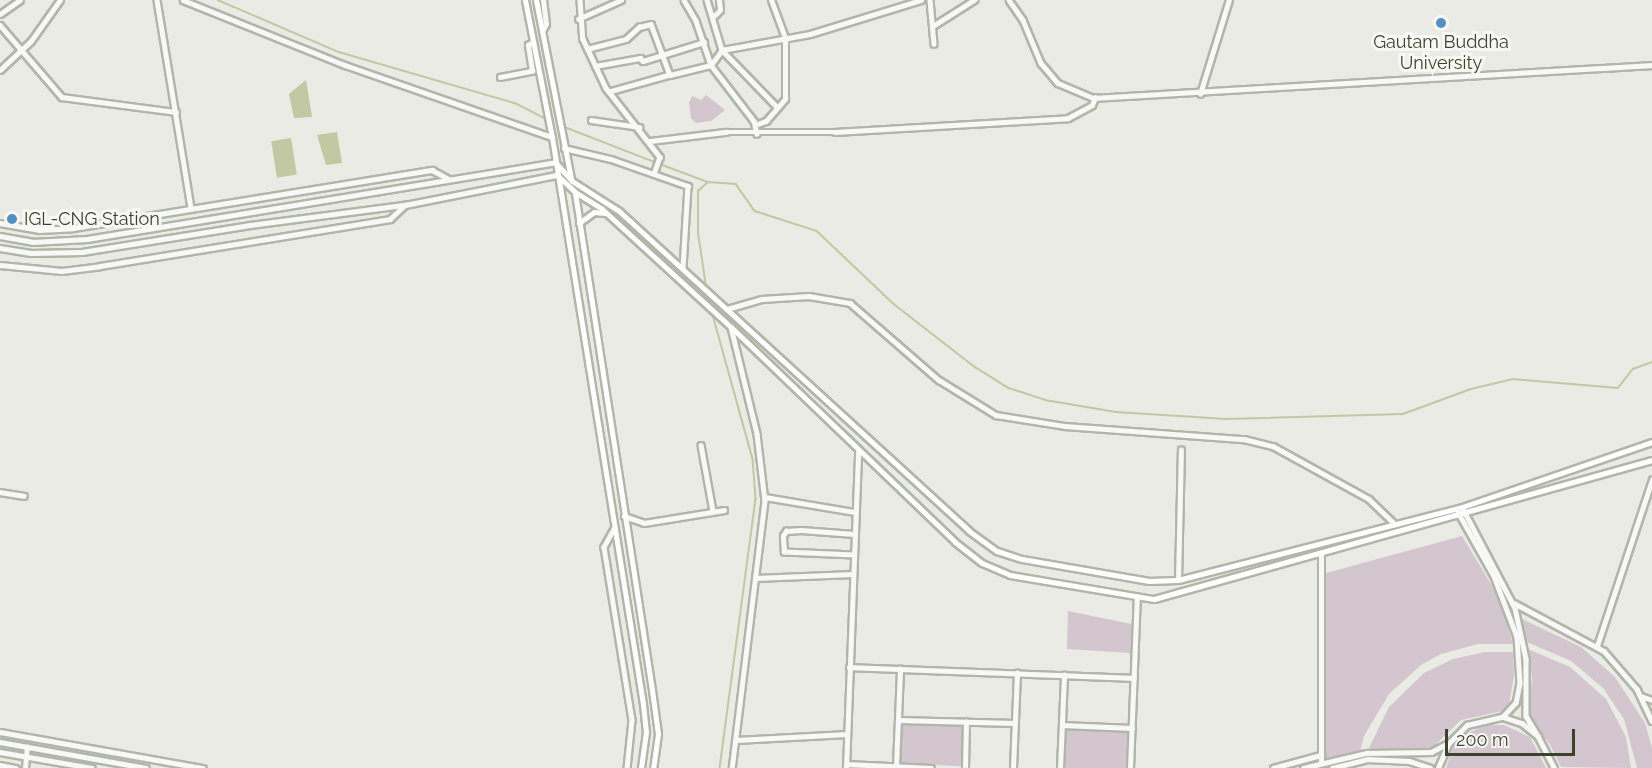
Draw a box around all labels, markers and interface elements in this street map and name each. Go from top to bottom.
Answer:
marker: Gautam Buddha University [1434,16,1448,30]
place label: Gautam Buddha University [1373,32,1509,74]
place label: IGL-CNG Station [24,208,160,230]
marker: IGL-CNG Station [5,212,19,226]
scale bar [1448,717,1578,755]
text: 200 m [1456,729,1509,750]

